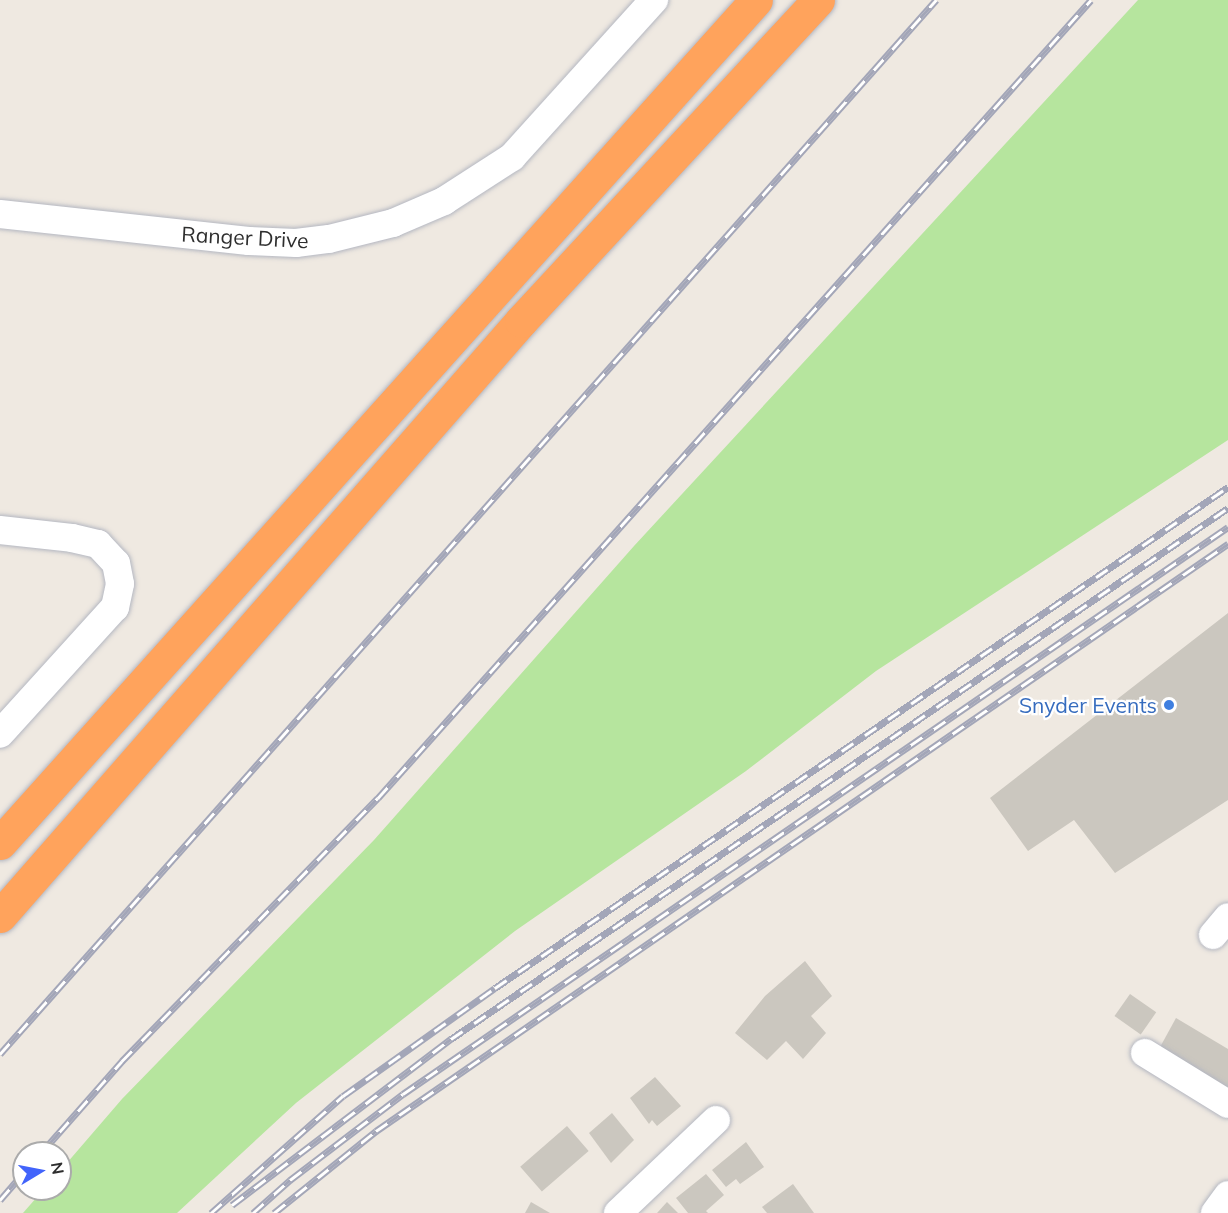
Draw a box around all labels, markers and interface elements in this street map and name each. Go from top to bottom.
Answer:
street label: Ranger Drive [181,221,309,253]
place label: Snyder Events [1019,692,1157,718]
marker: Snyder Events [1162,698,1176,712]
north arrow [12,1141,72,1201]
text: N [47,1161,69,1176]

